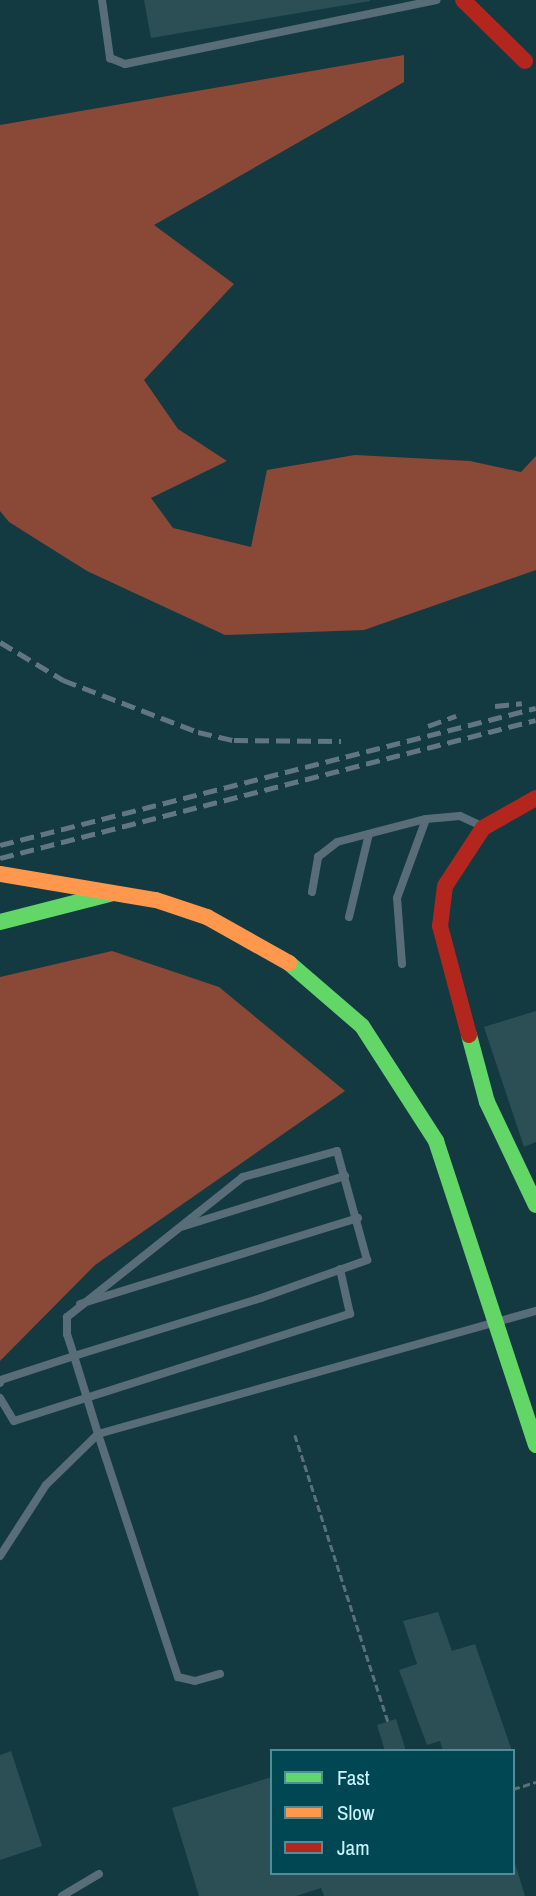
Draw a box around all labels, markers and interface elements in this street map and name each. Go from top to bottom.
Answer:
legend [270,1749,515,1875]
text: Fast [337,1763,370,1792]
text: Slow [337,1798,374,1827]
text: Jam [337,1833,370,1862]

